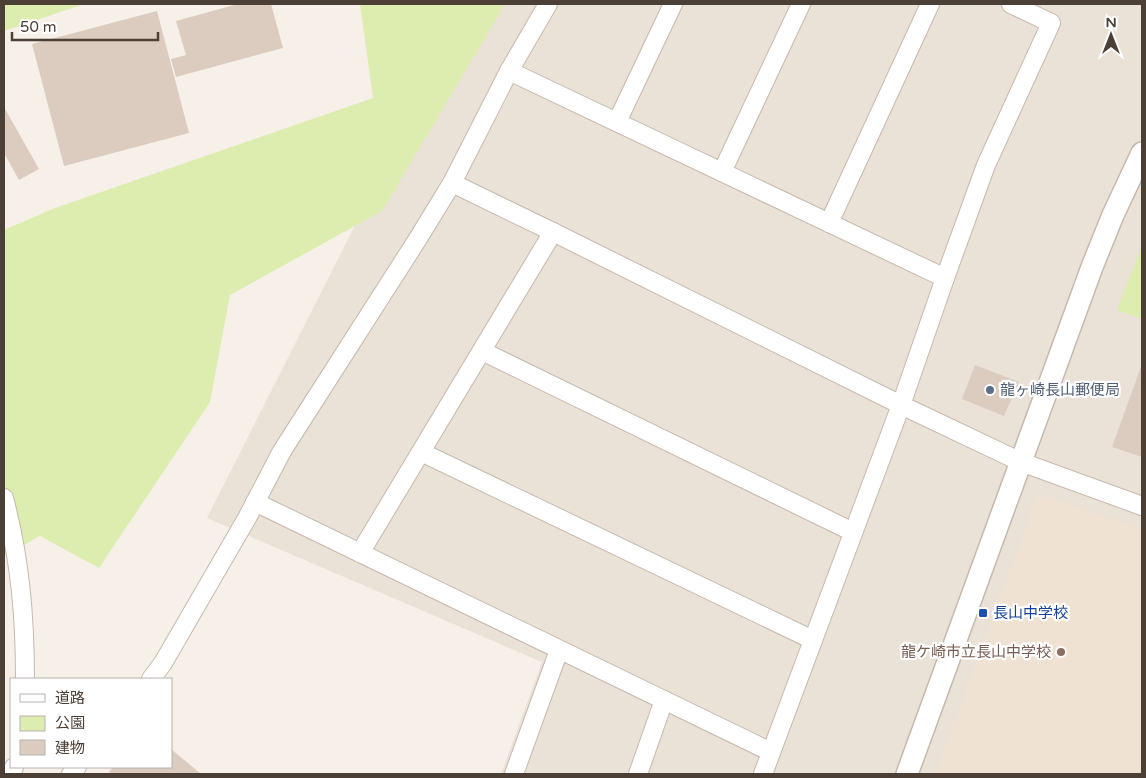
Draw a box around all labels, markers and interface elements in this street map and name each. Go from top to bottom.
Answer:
scale bar [12,10,159,42]
north arrow [1086,10,1136,60]
text: N [1105,14,1117,31]
text: 50 m [20,18,57,36]
place label: 龍ヶ崎長山郵便局 [1000,381,1120,399]
marker: 龍ヶ崎長山郵便局 [984,384,996,396]
place label: 長山中学校 [993,604,1068,622]
marker: 長山中学校 [977,607,989,619]
place label: 龍ケ崎市立長山中学校 [901,643,1051,661]
marker: 龍ケ崎市立長山中学校 [1055,646,1067,658]
legend [10,678,172,768]
text: 道路 [55,689,85,707]
text: 公園 [55,714,85,732]
text: 建物 [55,739,85,757]

